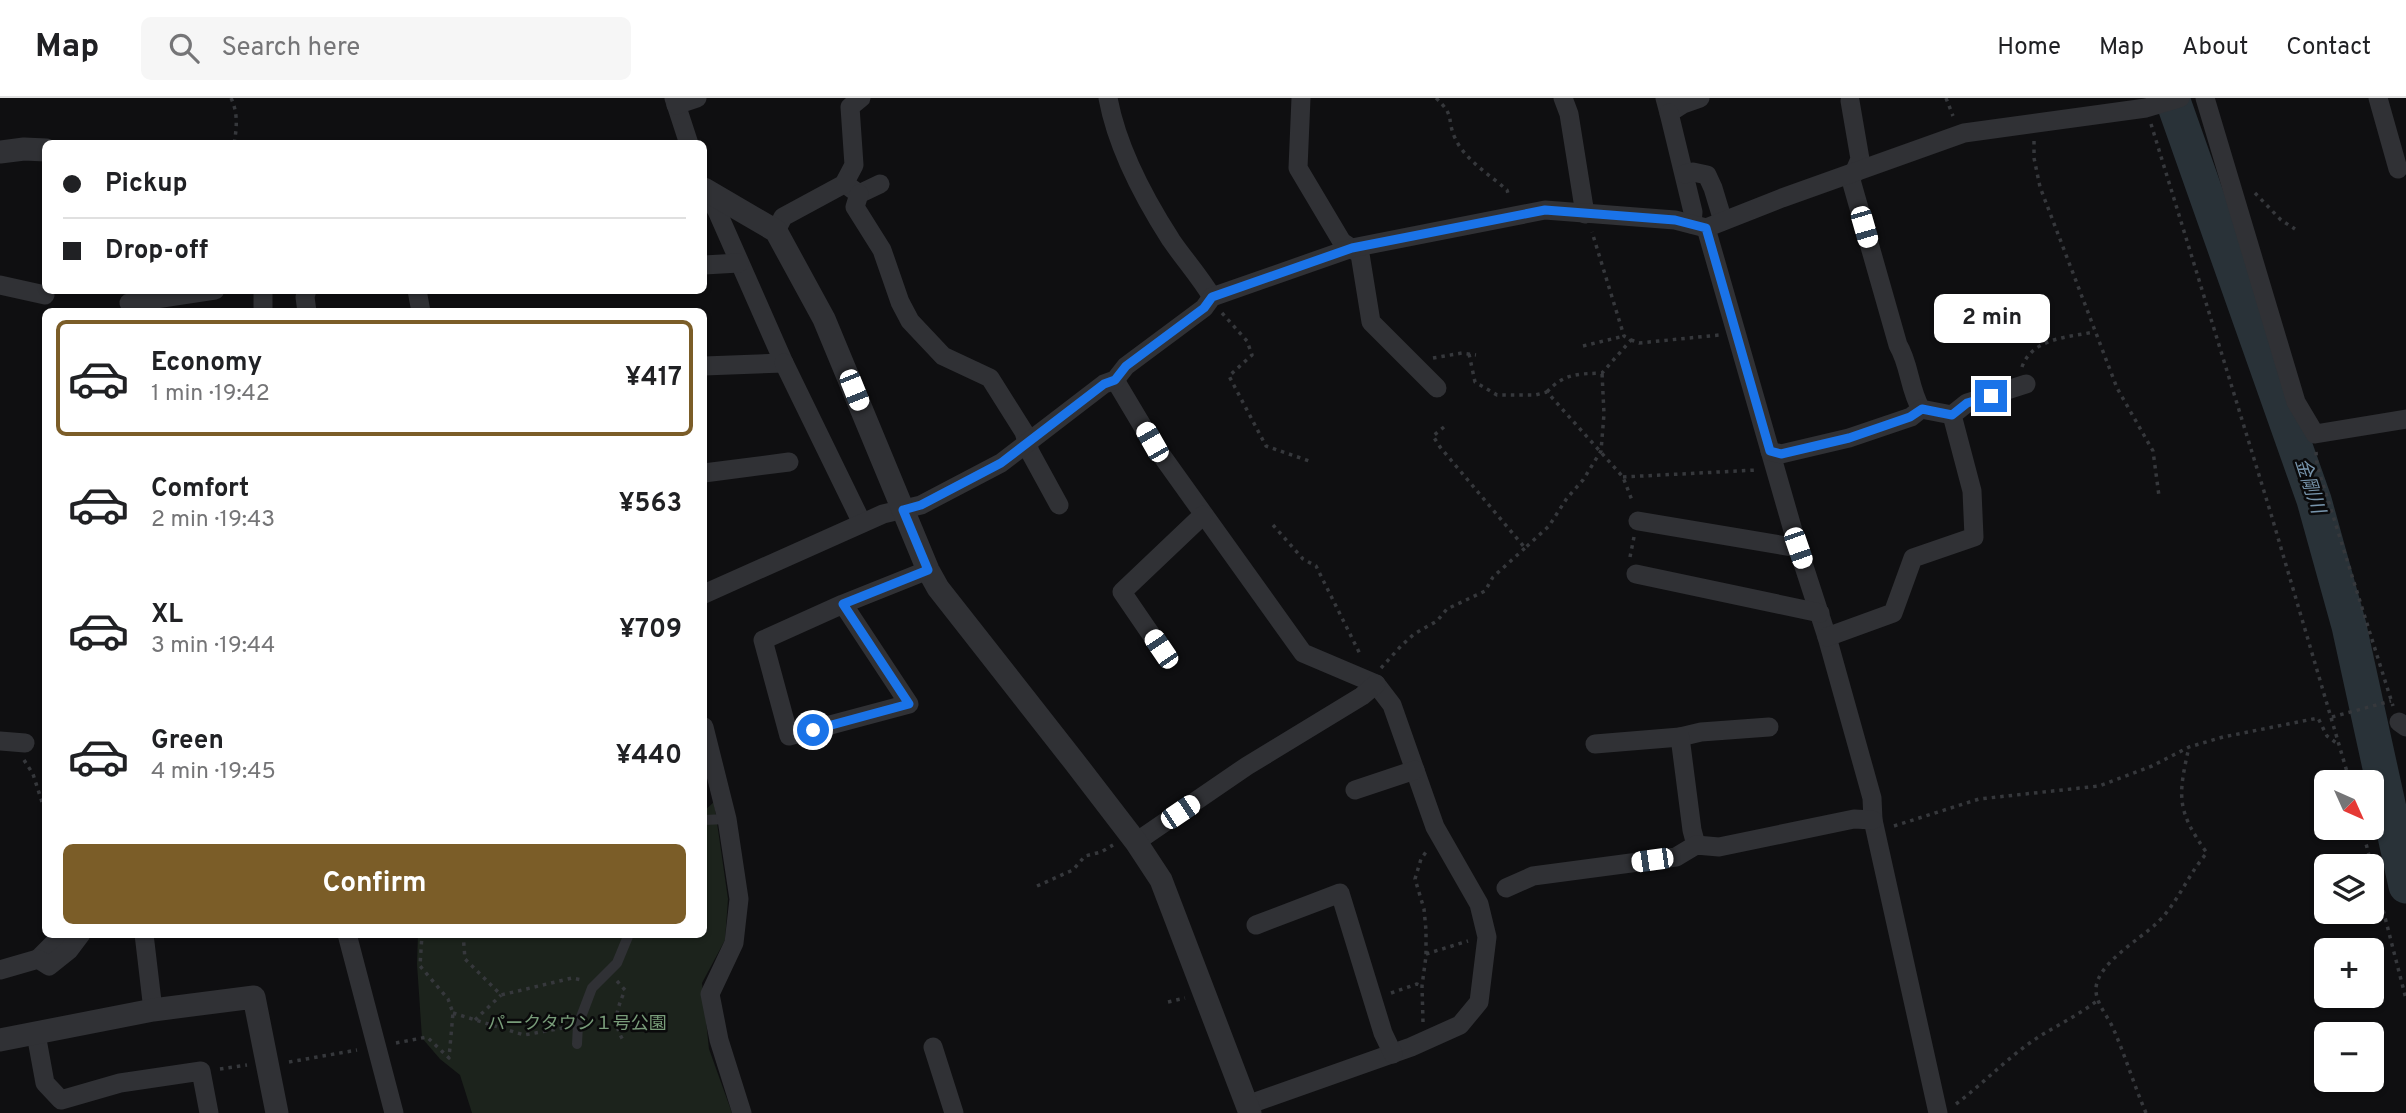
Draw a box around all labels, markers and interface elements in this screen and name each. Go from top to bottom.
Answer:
search box [141,17,631,80]
text: Map [35,27,99,69]
icon: search [165,29,203,67]
text: Search here [221,32,360,65]
text: Home [1997,33,2061,63]
text: Map [2099,33,2144,63]
text: About [2182,33,2248,63]
text: Contact [2286,33,2371,63]
text: Pickup [105,168,188,201]
car [1849,204,1880,250]
text: Drop-off [105,235,208,268]
callout: 2 min [1933,294,2049,344]
text: 2 min [1962,304,2022,333]
icon: car [67,347,130,410]
text: Economy [151,347,262,380]
text: ¥417 [625,362,682,395]
car [837,367,872,413]
text: 1 min · 19:42 [151,380,270,409]
route end [1975,380,2007,412]
car [1133,419,1172,465]
water label: 金剛川 [2289,455,2330,519]
icon: car [67,473,130,536]
text: Comfort [151,473,249,506]
text: ¥563 [619,488,682,521]
text: 2 min · 19:43 [151,506,275,535]
car [1782,525,1815,571]
icon: car [67,599,130,662]
text: XL [151,599,183,632]
text: ¥709 [619,614,682,647]
car [1141,626,1182,672]
text: 3 min · 19:44 [151,632,275,661]
route start [797,714,829,746]
icon: car [67,725,130,788]
text: Green [151,725,224,758]
text: ¥440 [616,740,682,773]
text: 4 min · 19:45 [151,758,276,787]
north arrow [2314,770,2384,840]
map controls [2314,770,2384,1092]
car [1157,792,1204,832]
button: Confirm [63,844,686,924]
car [1630,847,1675,873]
button: layers [2314,854,2384,924]
button: + [2314,938,2384,1008]
park label: パークタウン１号公園 [487,1013,667,1036]
button: − [2314,1022,2384,1092]

